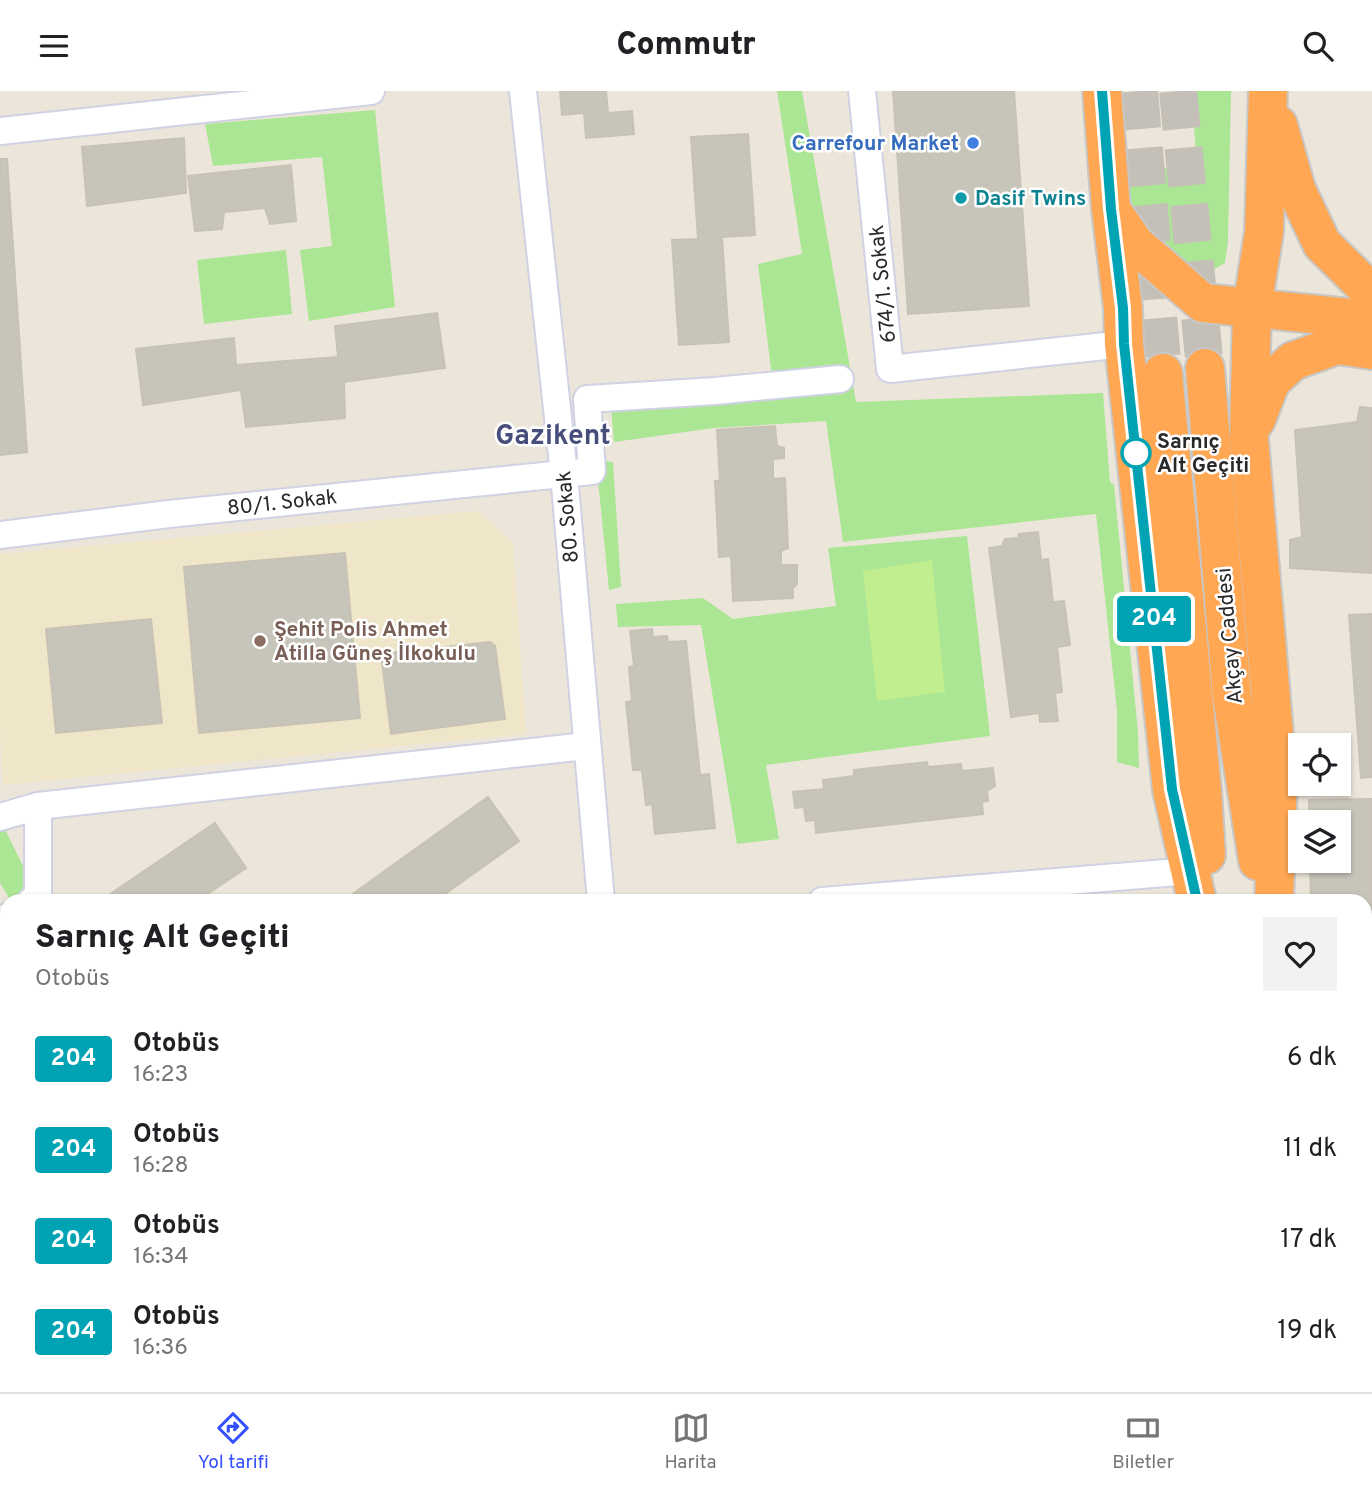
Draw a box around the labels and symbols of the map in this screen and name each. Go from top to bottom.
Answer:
place label: Carrefour Market [792,131,959,158]
marker: Carrefour Market [965,135,981,151]
place label: Dasif Twins [975,186,1086,213]
marker: Dasif Twins [953,190,969,206]
street label: 674/1. Sokak [864,224,903,344]
district label: Gazikent [495,419,611,455]
place label: Sarnıç Alt Geçiti [1157,429,1249,480]
marker: Sarnıç Alt Geçiti [1121,438,1151,468]
street label: 80. Sokak [551,470,586,564]
street label: 80/1. Sokak [226,484,339,523]
street label: Akçay Caddesi [1211,566,1250,705]
line badge: 204 [1114,596,1194,642]
place label: Şehit Polis Ahmet Atilla Güneş İlkokulu [274,617,476,668]
marker: Şehit Polis Ahmet Atilla Güneş İlkokulu [252,633,268,649]

